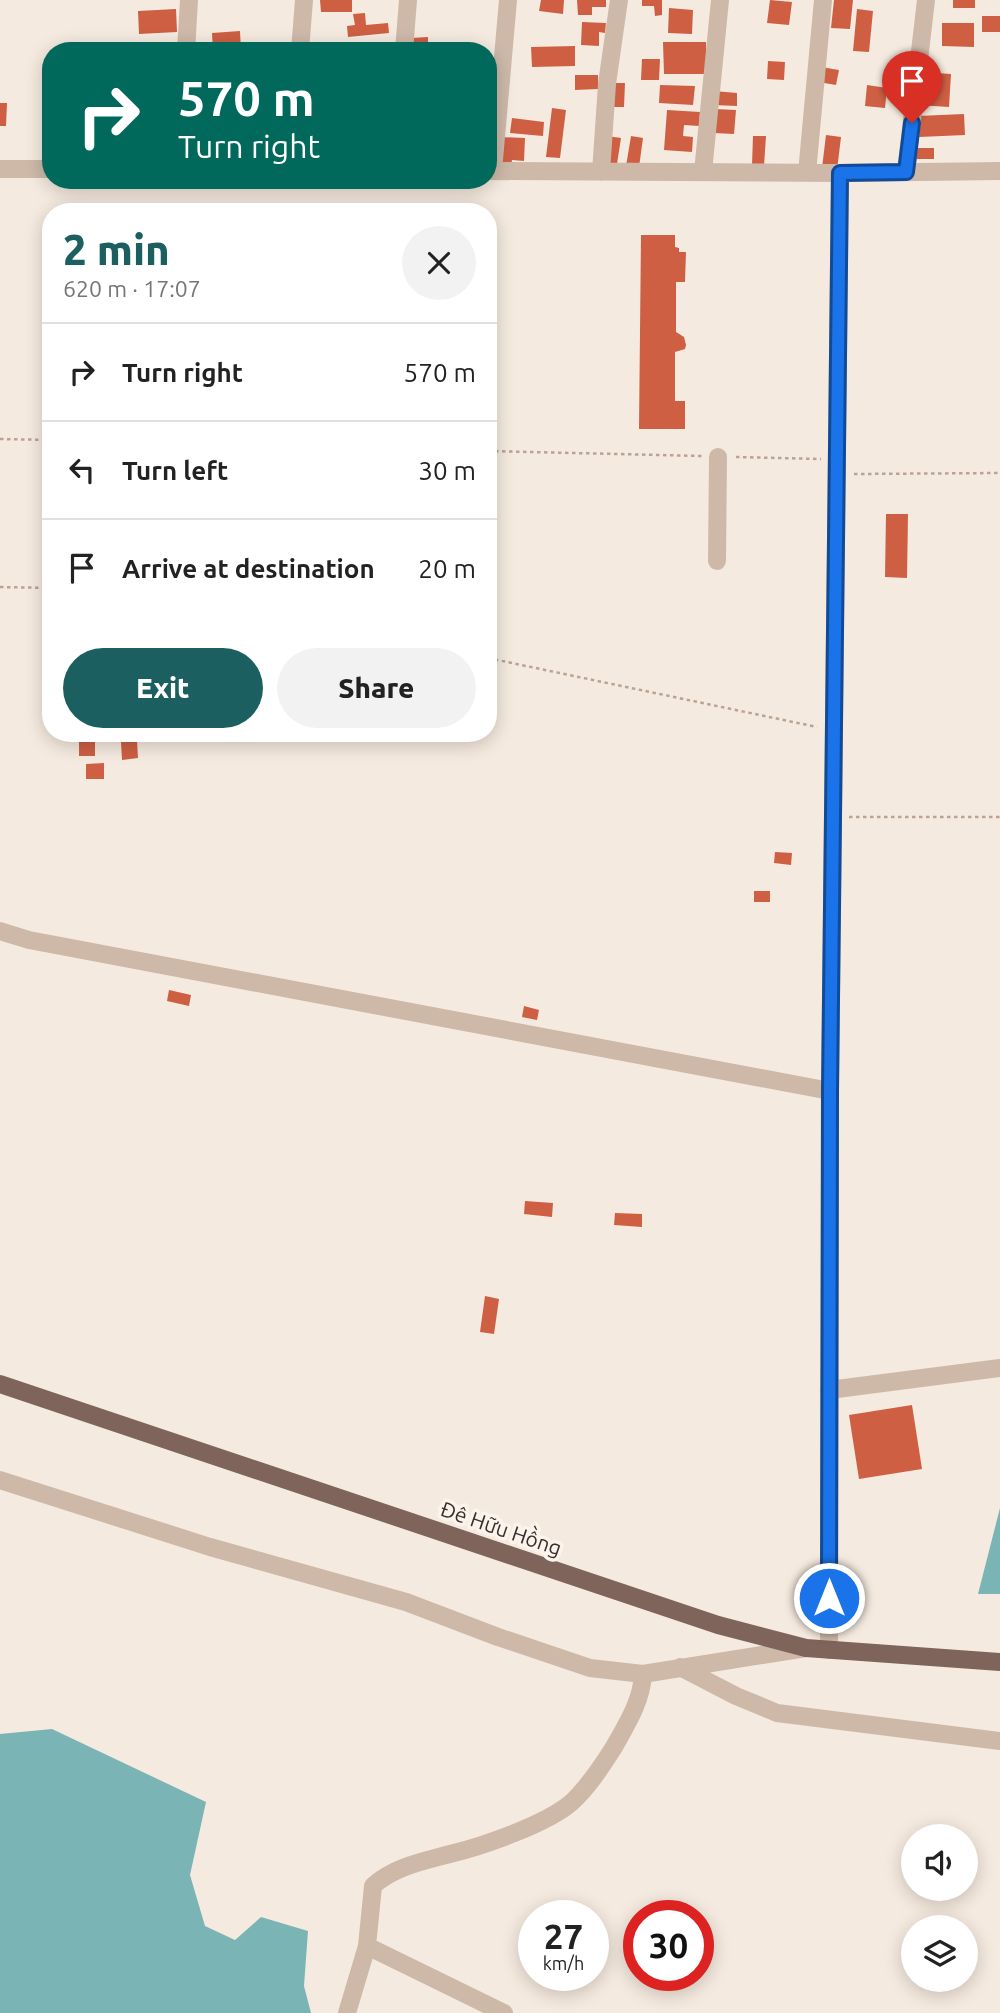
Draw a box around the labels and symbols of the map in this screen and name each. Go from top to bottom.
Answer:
pin [882,51,942,123]
street label: Đê Hữu Hồng [438,1494,566,1560]
position arrow [792,1561,866,1635]
speed limit sign: 30 [623,1900,714,1991]

